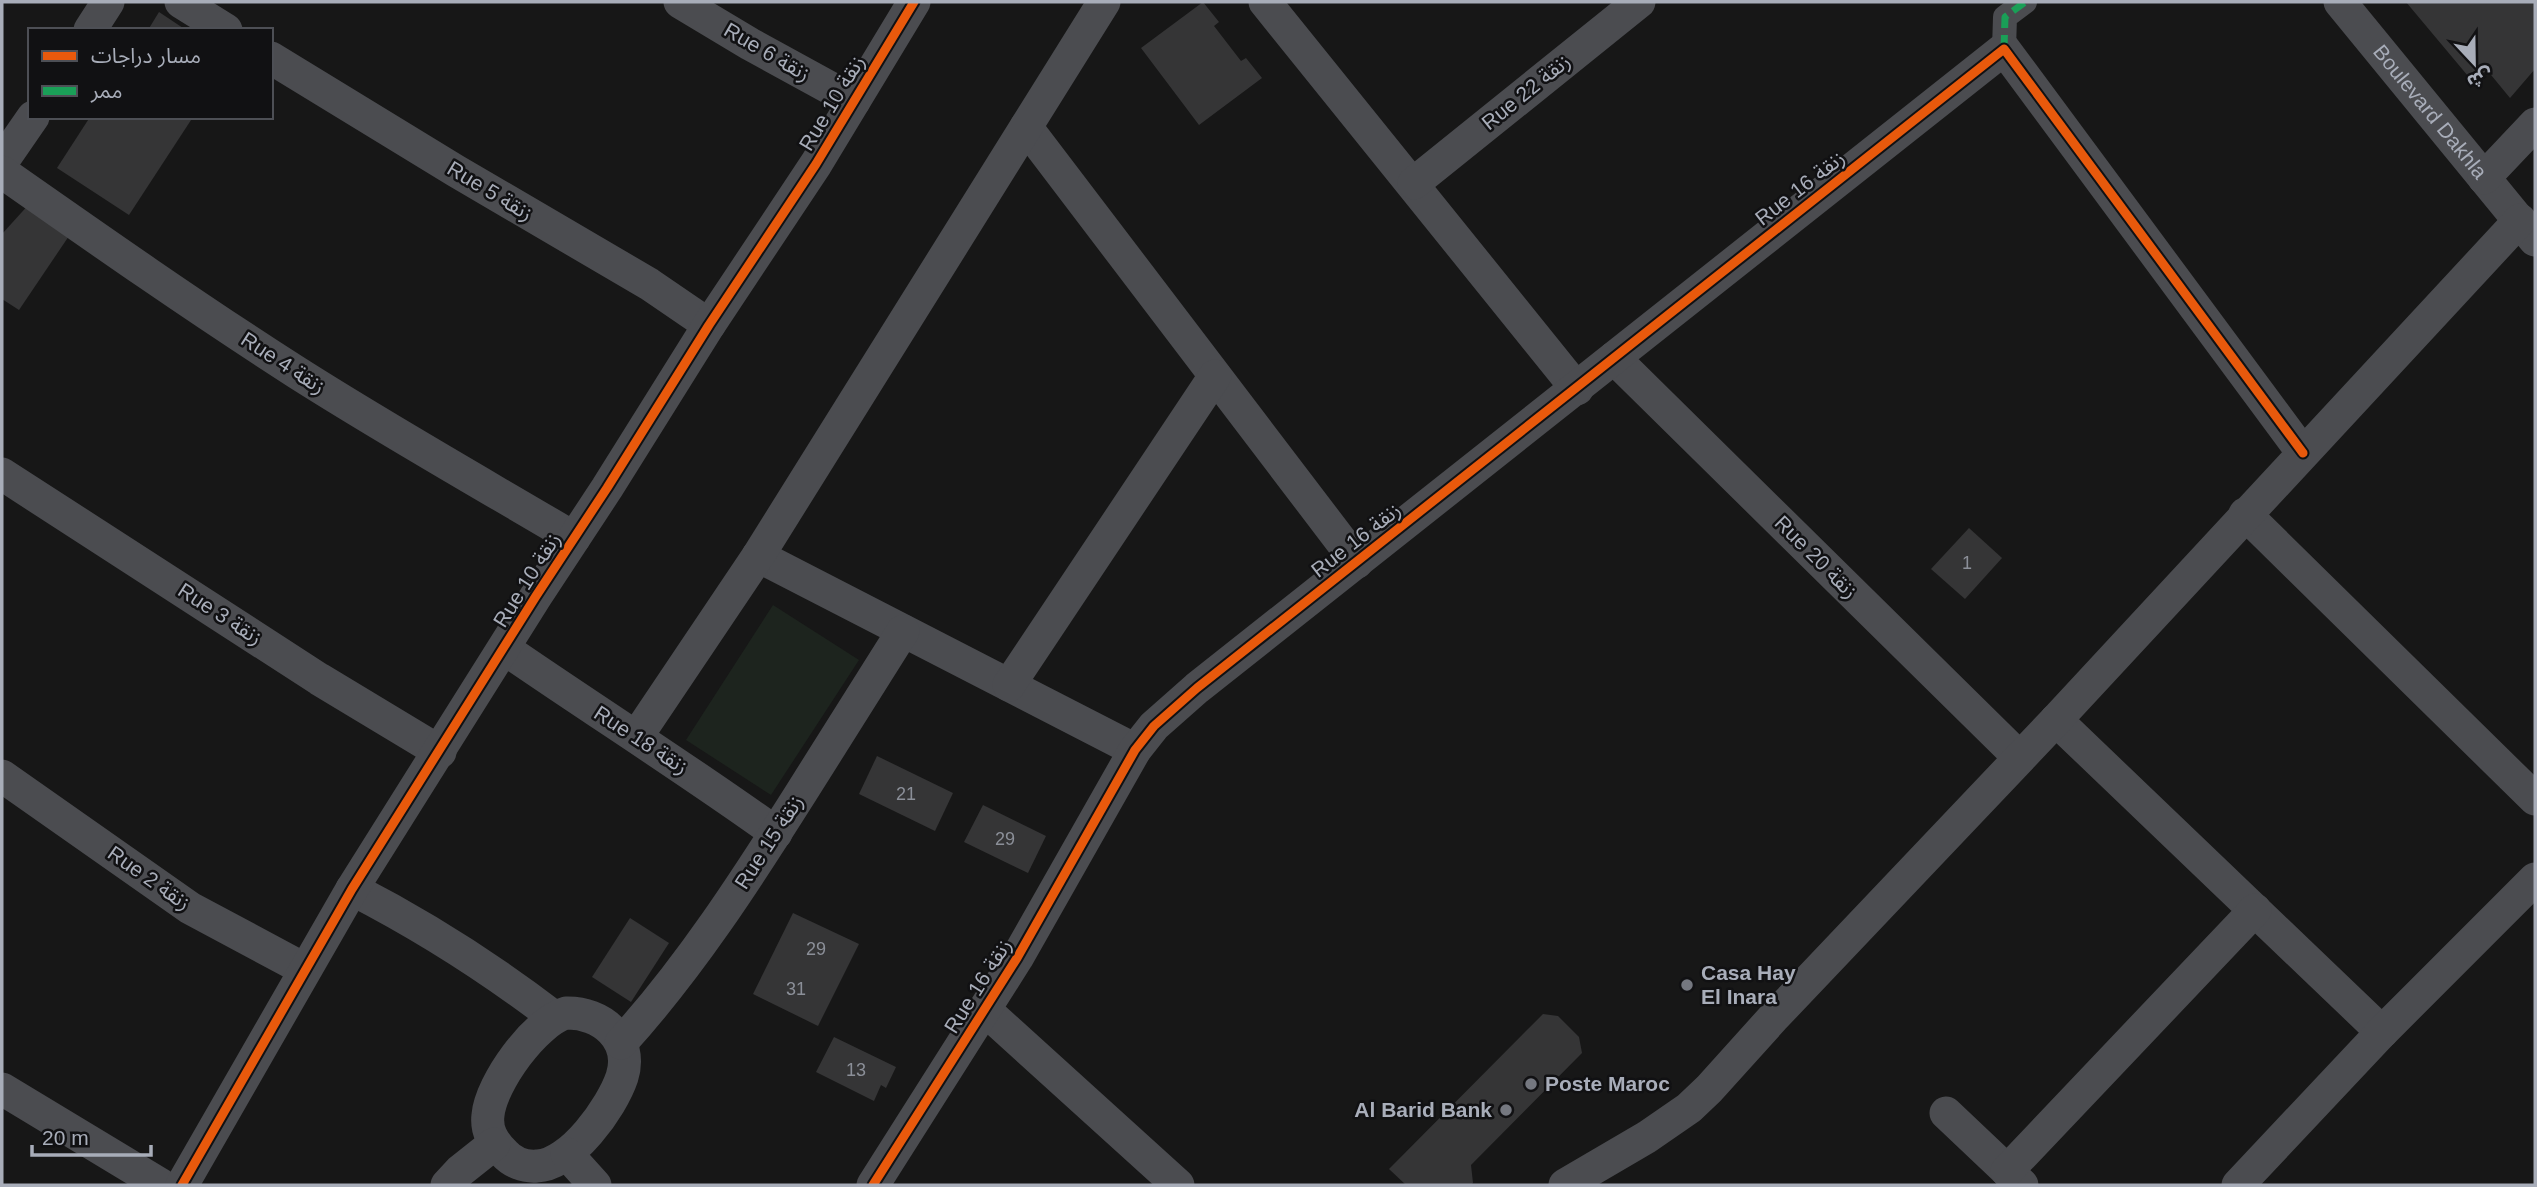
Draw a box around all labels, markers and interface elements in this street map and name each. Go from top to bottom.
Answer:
street label: Rue 6 زنقة [720,18,814,86]
legend [28,28,273,119]
north arrow [2439,28,2509,98]
street label: Boulevard Dakhla [2369,40,2492,183]
text: مسار دراجات [91,44,201,68]
street label: Rue 22 زنقة [1477,49,1575,135]
street label: Rue 10 زنقة [794,51,870,155]
text: ش [2464,64,2496,93]
text: ممر [90,79,122,103]
street label: Rue 16 زنقة [1750,146,1850,230]
street label: Rue 5 زنقة [443,156,537,226]
street label: Rue 4 زنقة [237,327,329,399]
street label: Rue 16 زنقة [1306,498,1406,582]
street label: Rue 20 زنقة [1770,511,1862,603]
street label: Rue 10 زنقة [489,528,565,632]
house number: 1 [1962,553,1972,573]
street label: Rue 3 زنقة [174,578,266,650]
street label: Rue 18 زنقة [590,701,692,779]
house number: 21 [896,784,916,804]
street label: Rue 15 زنقة [730,791,808,893]
house number: 29 [995,829,1015,849]
street label: Rue 2 زنقة [103,841,195,915]
street label: Rue 16 زنقة [940,934,1016,1038]
house number: 29 [806,939,826,959]
place label: Casa Hay El Inara [1701,961,1796,1008]
marker: Casa Hay El Inara [1679,977,1695,993]
house number: 31 [786,979,806,999]
house number: 13 [846,1060,866,1080]
place label: Poste Maroc [1545,1072,1670,1095]
marker: Poste Maroc [1523,1076,1539,1092]
place label: Al Barid Bank [1354,1098,1492,1121]
marker: Al Barid Bank [1498,1102,1514,1118]
scale bar [32,1114,150,1158]
text: 20 m [42,1126,89,1149]

